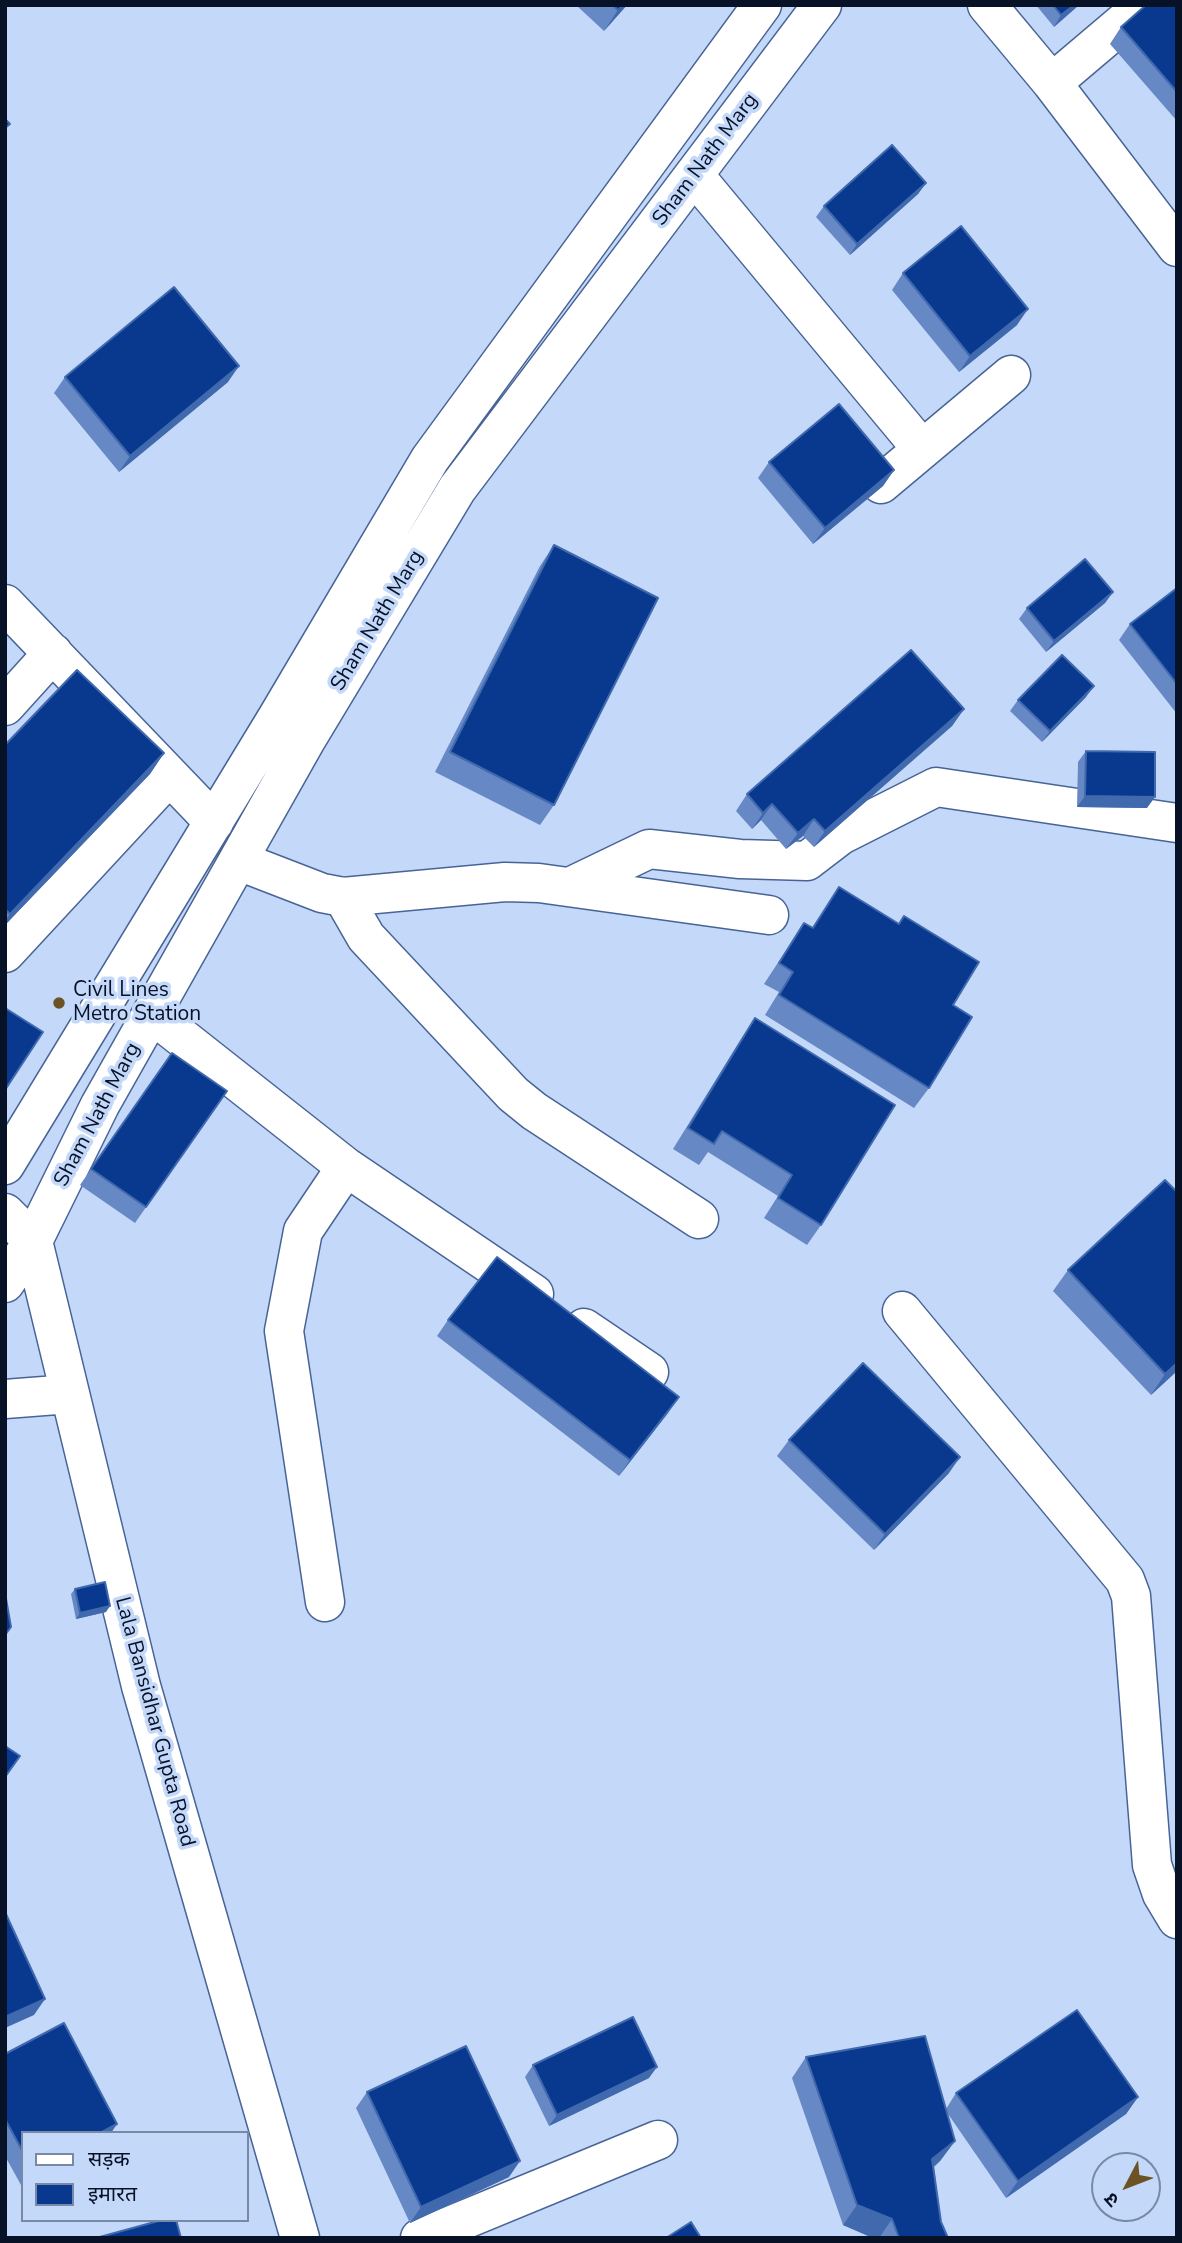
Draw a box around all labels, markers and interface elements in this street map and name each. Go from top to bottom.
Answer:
street label: Sham Nath Marg [648,89,764,231]
street label: Sham Nath Marg [326,546,430,696]
place label: Civil Lines Metro Station [73,978,201,1028]
marker: Civil Lines Metro Station [51,995,67,1011]
street label: Sham Nath Marg [49,1039,147,1191]
street label: Lala Bansidhar Gupta Road [108,1594,200,1850]
legend [21,2131,248,2222]
text: सड़क [88,2145,130,2173]
north arrow [1091,2152,1161,2222]
text: इमारत [88,2180,137,2208]
text: उ [1098,2187,1125,2213]

